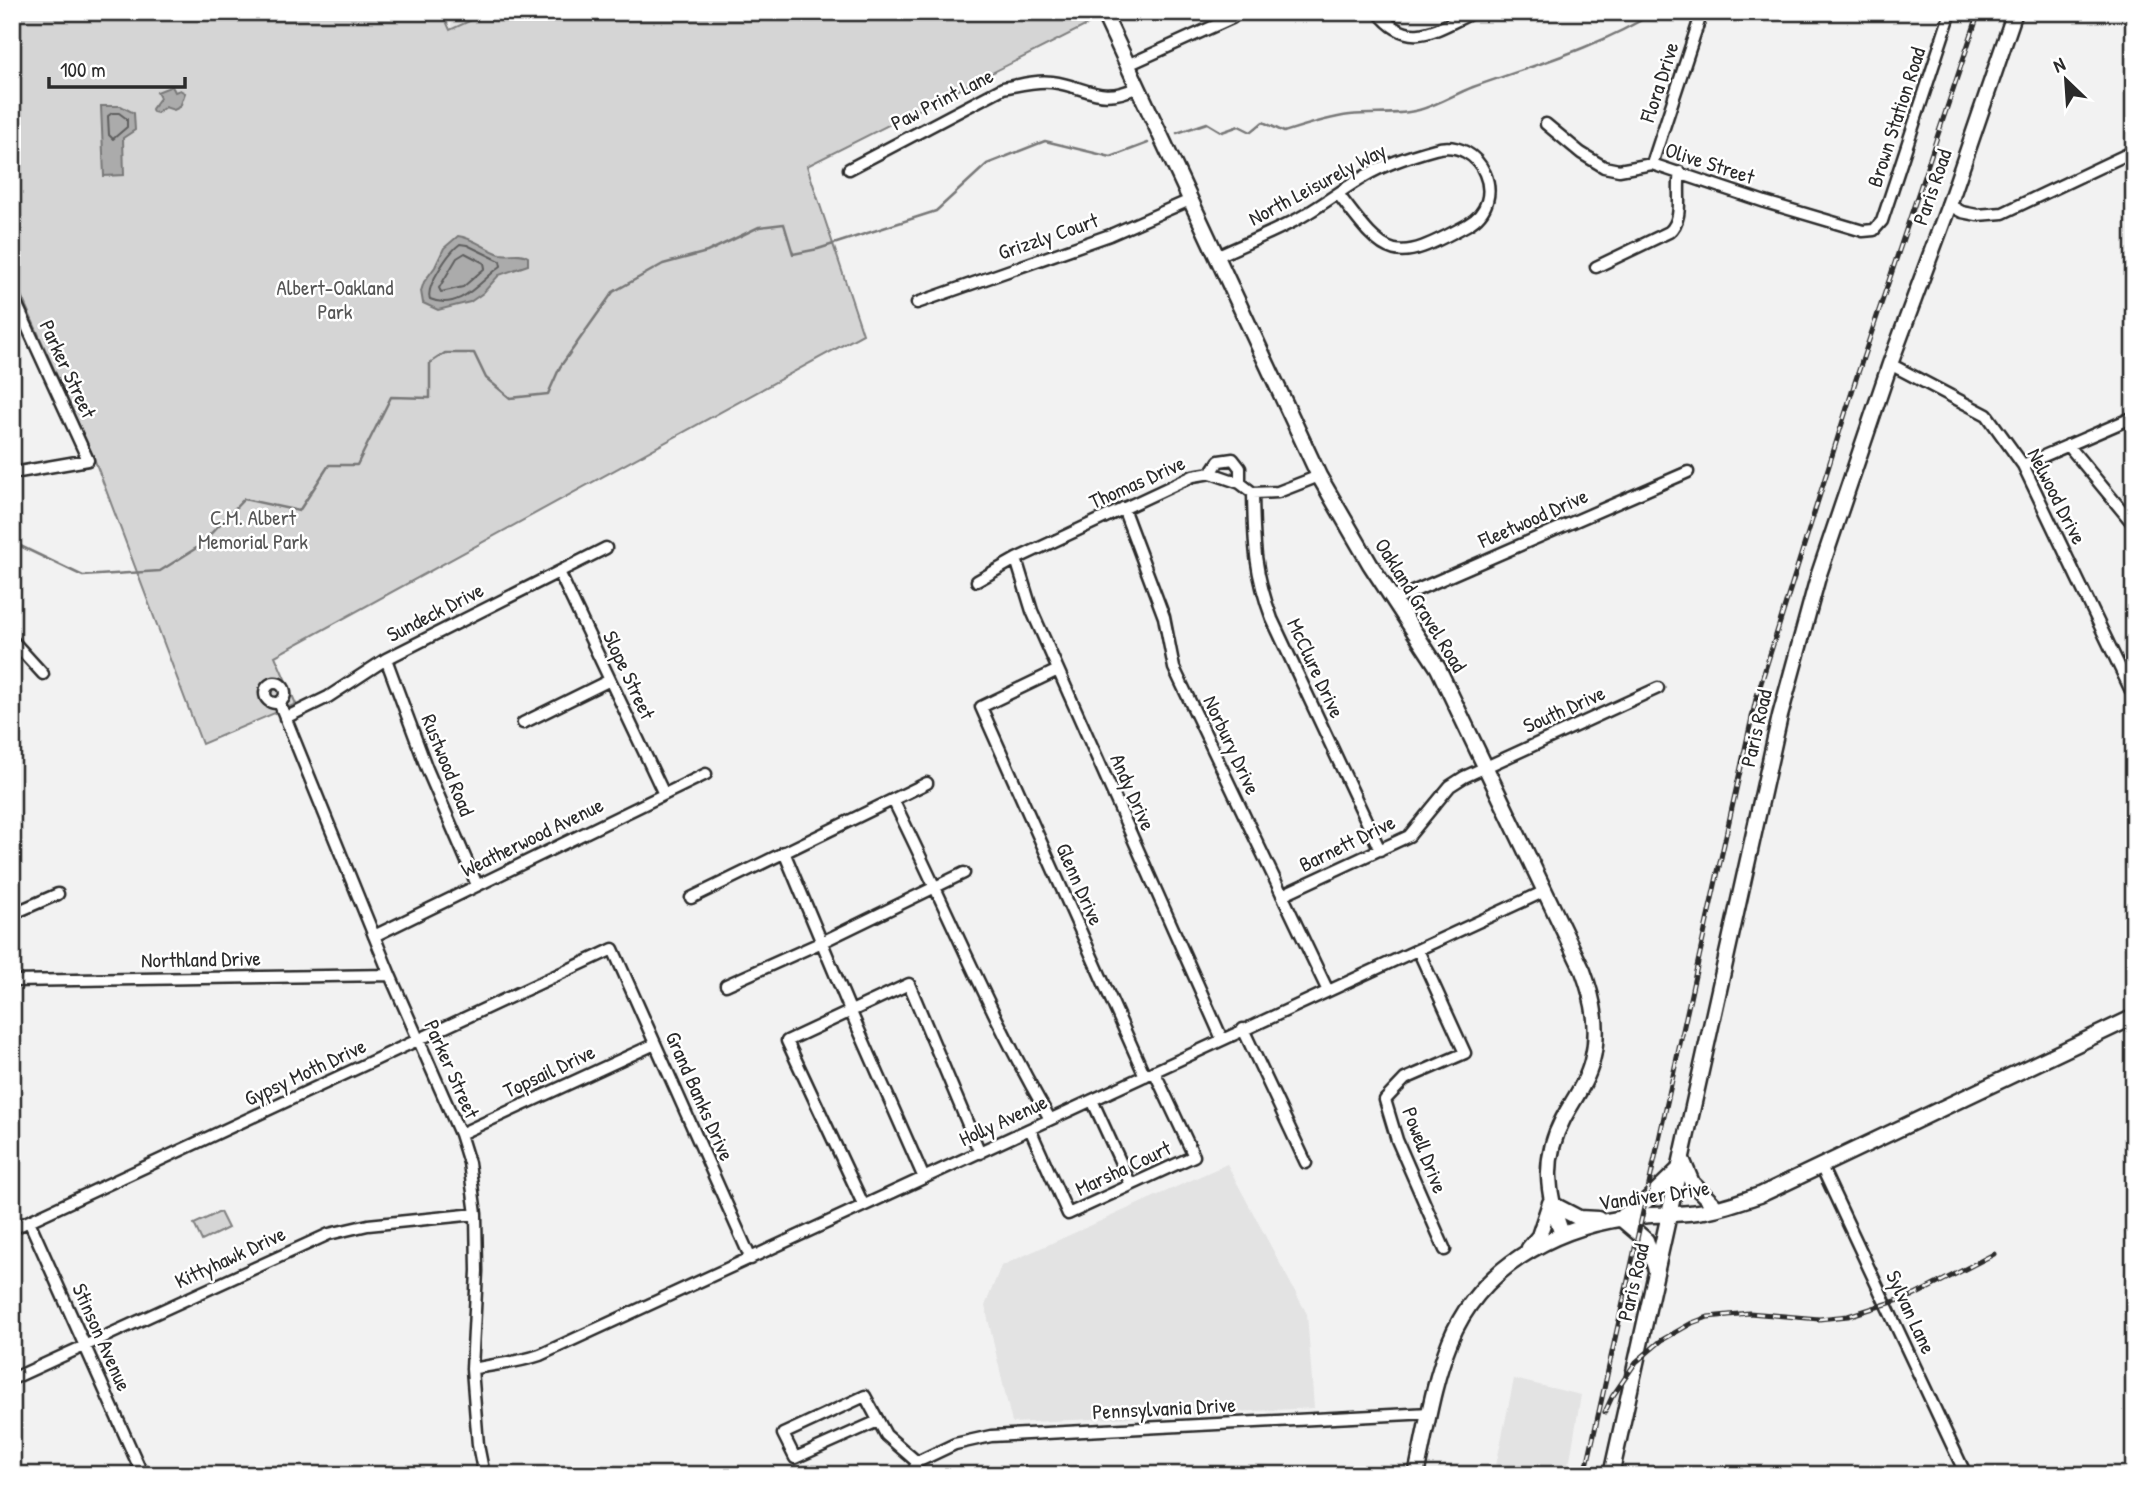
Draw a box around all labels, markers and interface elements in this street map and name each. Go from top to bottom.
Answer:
street label: Flora Drive [1632,38,1686,127]
street label: Brown Station Road [1860,43,1932,191]
scale bar [49,46,186,90]
north arrow [2030,46,2100,116]
text: N [2049,51,2069,79]
text: 100 m [60,55,106,84]
street label: Paw Print Lane [886,61,998,137]
street label: Olive Street [1662,135,1759,191]
street label: North Leisurely Way [1243,136,1391,232]
street label: Paris Road [1906,145,1958,229]
street label: Grizzly Court [994,205,1103,267]
park label: Albert-Oakland Park [277,273,393,326]
street label: Parker Street [33,315,104,424]
street label: Nelwood Drive [2020,443,2094,549]
street label: Thomas Drive [1084,448,1190,516]
street label: Fleetwood Drive [1473,481,1592,555]
park label: C.M. Albert Memorial Park [198,503,308,556]
street label: Oakland Gravel Road [1368,532,1474,678]
street label: Sundeck Drive [382,575,488,649]
street label: McClure Drive [1280,613,1352,723]
street label: Slope Street [596,626,662,725]
street label: South Drive [1518,678,1610,740]
street label: Paris Road [1733,687,1779,769]
street label: Norbury Drive [1196,691,1268,799]
street label: Rustwood Road [414,710,482,820]
street label: Andy Drive [1103,749,1163,835]
street label: Weatherwood Avenue [456,790,608,884]
street label: Barnett Drive [1294,807,1400,879]
street label: Glenn Drive [1049,838,1111,930]
street label: Northland Drive [141,943,261,975]
street label: Parker Street [417,1015,487,1124]
street label: Grand Banks Drive [659,1027,741,1165]
street label: Gypsy Moth Drive [239,1031,371,1113]
street label: Topsail Drive [498,1037,600,1105]
street label: Holly Avenue [954,1087,1052,1153]
street label: Powell Drive [1395,1103,1455,1197]
street label: Marsha Court [1070,1133,1176,1203]
street label: Vandiver Drive [1597,1173,1711,1217]
street label: Kittyhawk Drive [170,1219,290,1295]
street label: Paris Road [1610,1241,1656,1323]
street label: Sylvan Lane [1879,1266,1943,1358]
street label: Stinson Avenue [65,1278,139,1396]
street label: Pennsylvania Drive [1092,1390,1236,1426]

